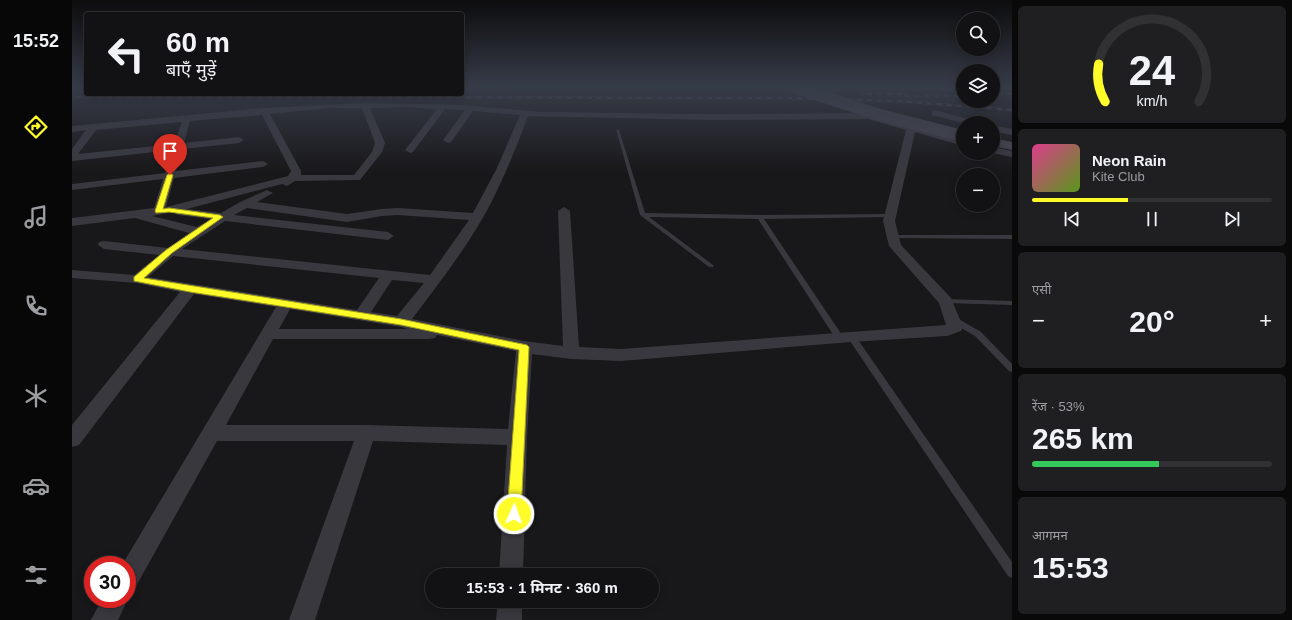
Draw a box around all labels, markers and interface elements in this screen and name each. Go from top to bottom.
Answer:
map controls [956,12,1000,212]
button: search [956,12,1000,56]
text: 60 m [166,27,230,58]
icon: left [100,28,152,80]
text: 15:52 [13,31,59,51]
text: 24 [1129,47,1175,94]
text: बाएँ मुड़ें [166,60,216,80]
button: layers [956,64,1000,108]
text: km/h [1137,93,1168,109]
icon: directions [22,113,50,141]
button: + [956,116,1000,160]
pin [153,134,187,175]
icon: arrive [159,140,181,162]
text: Neon Rain [1092,152,1166,169]
button: − [956,168,1000,212]
text: Kite Club [1092,169,1145,184]
icon: music [22,203,50,231]
icon: previous [1061,208,1083,230]
icon: pause [1141,208,1163,230]
icon: next [1221,208,1243,230]
text: एसी [1032,282,1051,297]
icon: phone [22,292,50,320]
text: 20° [1129,305,1175,338]
text: − [1032,308,1045,333]
text: + [1259,308,1272,333]
icon: climate [22,382,50,410]
text: रेंज · 53% [1032,399,1085,414]
text: 265 km [1032,422,1134,455]
icon: car [22,472,50,500]
position arrow [493,493,535,535]
text: आगमन [1032,528,1068,543]
text: 15:53 [1032,551,1109,584]
speed limit sign: 30 [84,556,136,608]
icon: filters [22,561,50,589]
text: 15:53 · 1 मिनट · 360 m [466,579,618,596]

